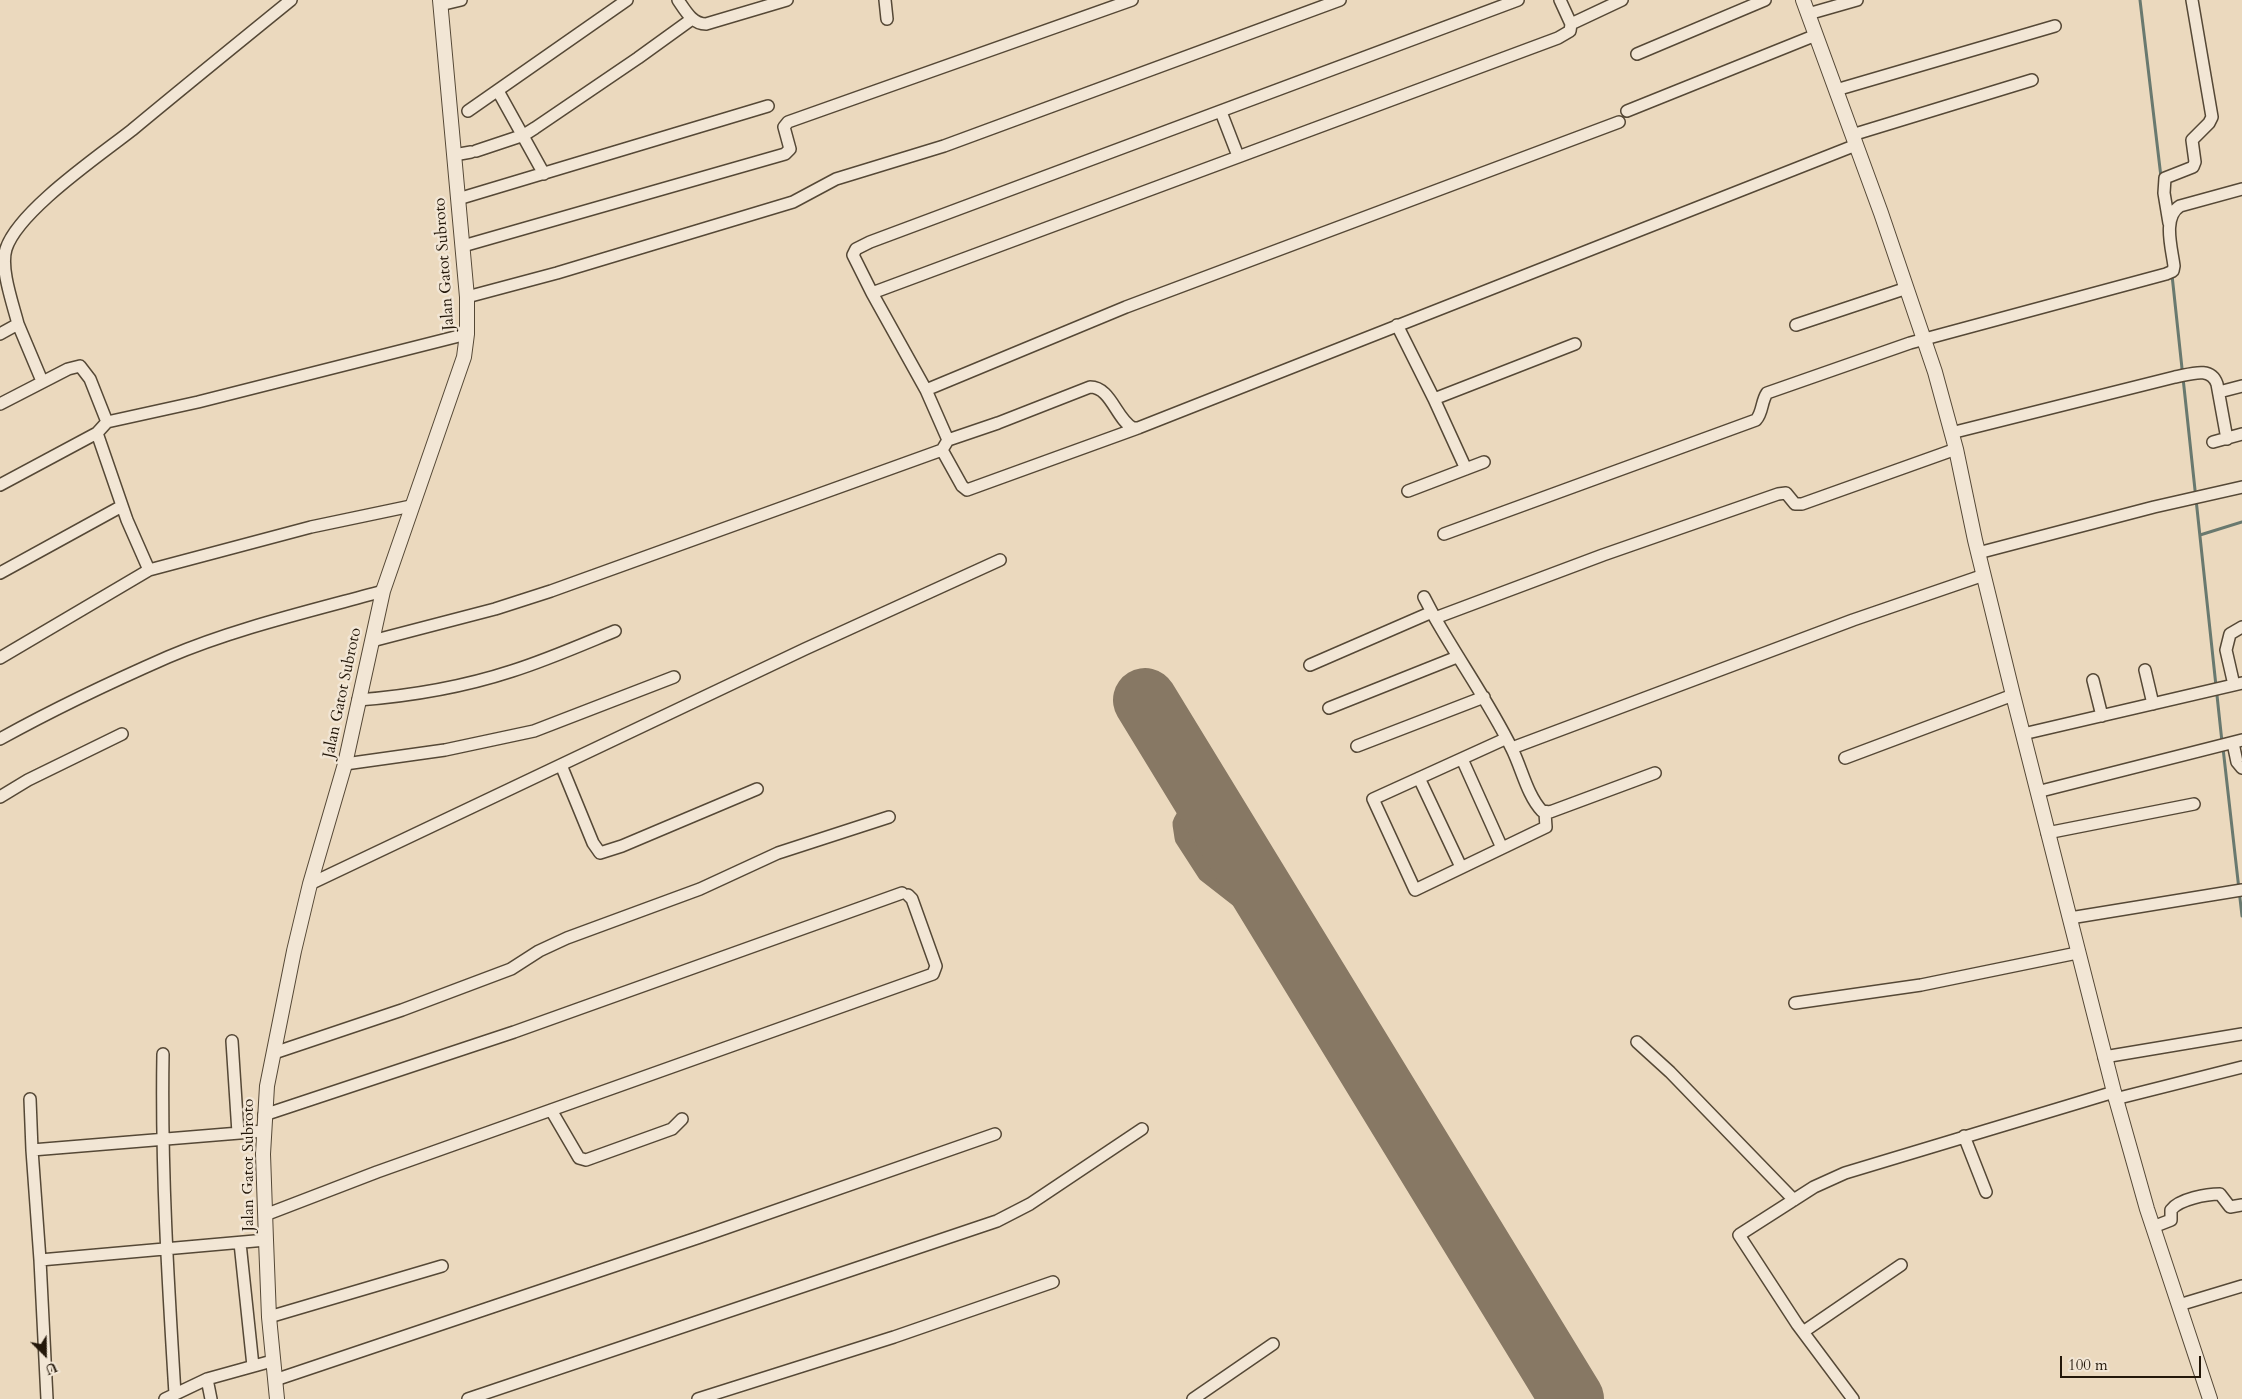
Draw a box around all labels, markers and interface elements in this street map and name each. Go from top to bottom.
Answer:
street label: Jalan Gatot Subroto [431,197,459,331]
street label: Jalan Gatot Subroto [320,626,366,760]
street label: Jalan Gatot Subroto [239,1099,259,1231]
north arrow [20,1329,70,1379]
scale bar [2062,1346,2203,1378]
text: 100 m [2068,1355,2108,1375]
text: U [42,1357,60,1379]

